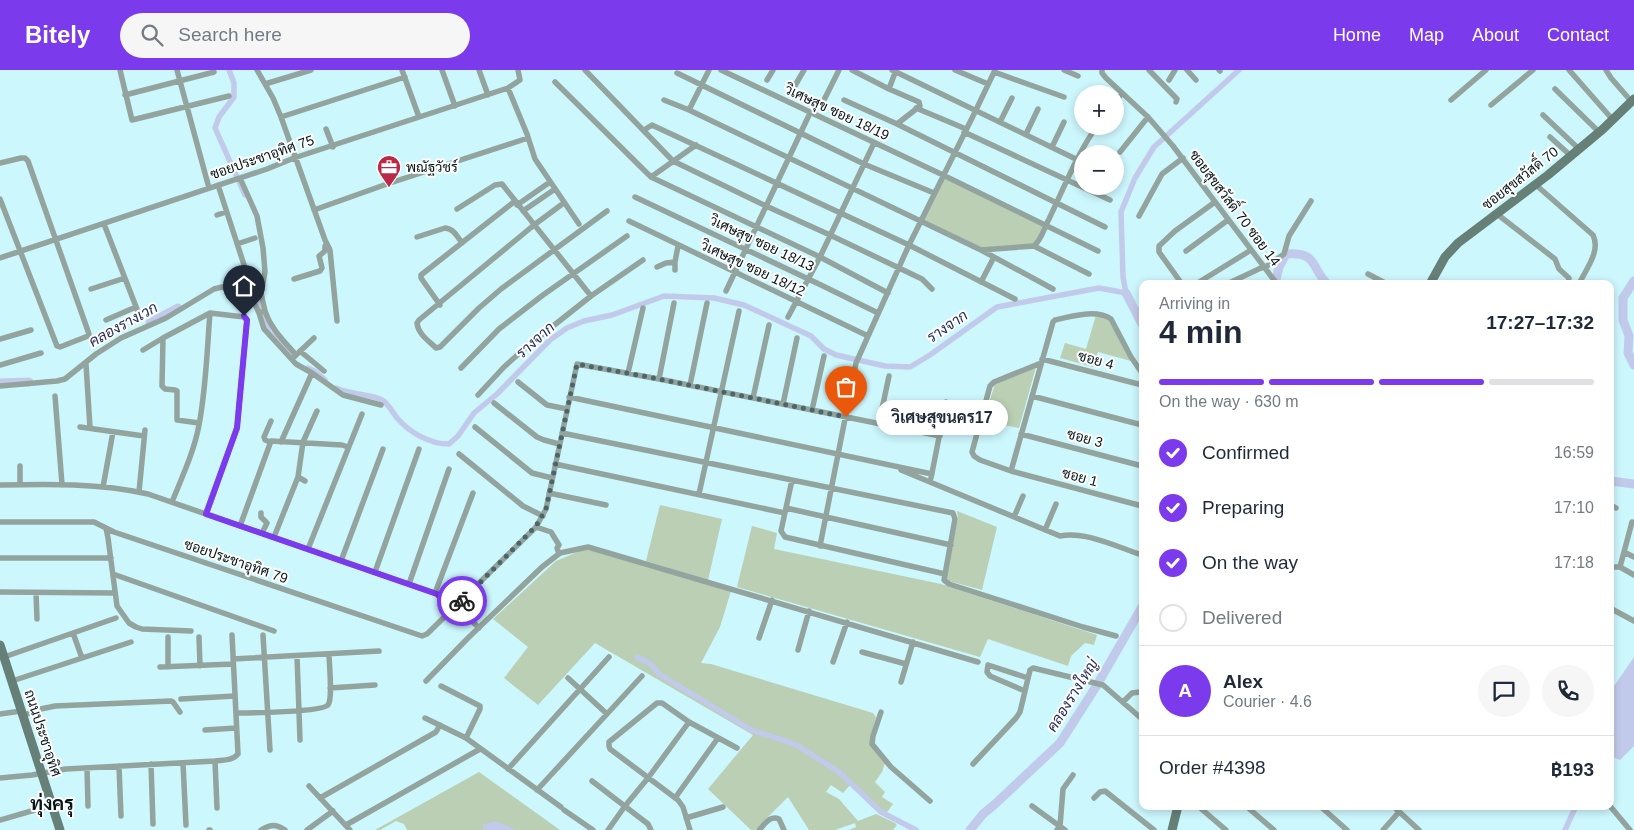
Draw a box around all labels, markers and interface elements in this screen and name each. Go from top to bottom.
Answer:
search box [120,13,470,58]
text: Bitely [25,21,90,48]
icon: search [138,21,166,49]
text: Search here [178,24,282,45]
text: Home [1333,25,1381,45]
text: Map [1409,25,1444,45]
text: About [1472,25,1519,45]
text: Contact [1547,25,1609,45]
street label: วิเศษสุข ซอย 18/19 [780,80,892,145]
map controls [1074,85,1124,195]
button: + [1074,85,1124,135]
street label: ซอยประชาอุทิศ 75 [208,132,317,184]
street label: ซอยสุขสวัสดิ์ 70 [1476,140,1563,214]
street label: ซอยสุขสวัสดิ์ 70 ซอย 14 [1185,144,1287,270]
button: − [1074,145,1124,195]
office icon: พณัฐวัชร์ [376,154,402,188]
place label: พณัฐวัชร์ [406,158,458,176]
street label: วิเศษสุข ซอย 18/13 [705,211,817,276]
street label: วิเศษสุข ซอย 18/12 [696,236,808,301]
pin [223,265,265,316]
icon: home [230,272,258,300]
text: Arriving in [1159,295,1230,312]
water label: คลองรางเวก [86,298,160,350]
water label: รางจาก [923,306,971,346]
text: 17:27–17:32 [1486,312,1594,333]
text: 4 min [1159,314,1243,350]
water label: รางจาก [512,318,558,362]
street label: ซอย 4 [1076,348,1116,373]
pin [825,366,867,417]
icon: bag [832,373,860,401]
text: On the way · 630 m [1159,393,1299,410]
callout: วิเศษสุขนคร17 [876,400,1008,434]
text: วิเศษสุขนคร17 [891,409,993,426]
street label: ซอย 3 [1065,426,1105,451]
icon: check [1159,439,1187,467]
text: Confirmed [1202,442,1290,463]
text: 16:59 [1554,444,1594,461]
street label: ซอย 1 [1060,465,1100,490]
icon: check [1159,494,1187,522]
text: Preparing [1202,497,1284,518]
text: 17:10 [1554,499,1594,516]
street label: ซอยประชาอุทิศ 79 [181,536,290,588]
icon: check [1159,549,1187,577]
text: On the way [1202,552,1298,573]
text: 17:18 [1554,554,1594,571]
courier [437,576,487,626]
icon: bike [448,587,476,615]
text: Delivered [1202,607,1282,628]
water label: คลองรางใหญ่ [1042,654,1102,735]
button: chat [1478,665,1530,717]
button: phone [1542,665,1594,717]
text: Alex [1223,671,1263,692]
text: A [1178,680,1192,701]
street label: ถนนประชาอุทิศ [20,687,65,779]
text: Courier · 4.6 [1223,693,1312,710]
text: Order #4398 [1159,757,1266,778]
text: ฿193 [1551,759,1594,780]
district label: ทุ่งครุ [30,792,74,818]

